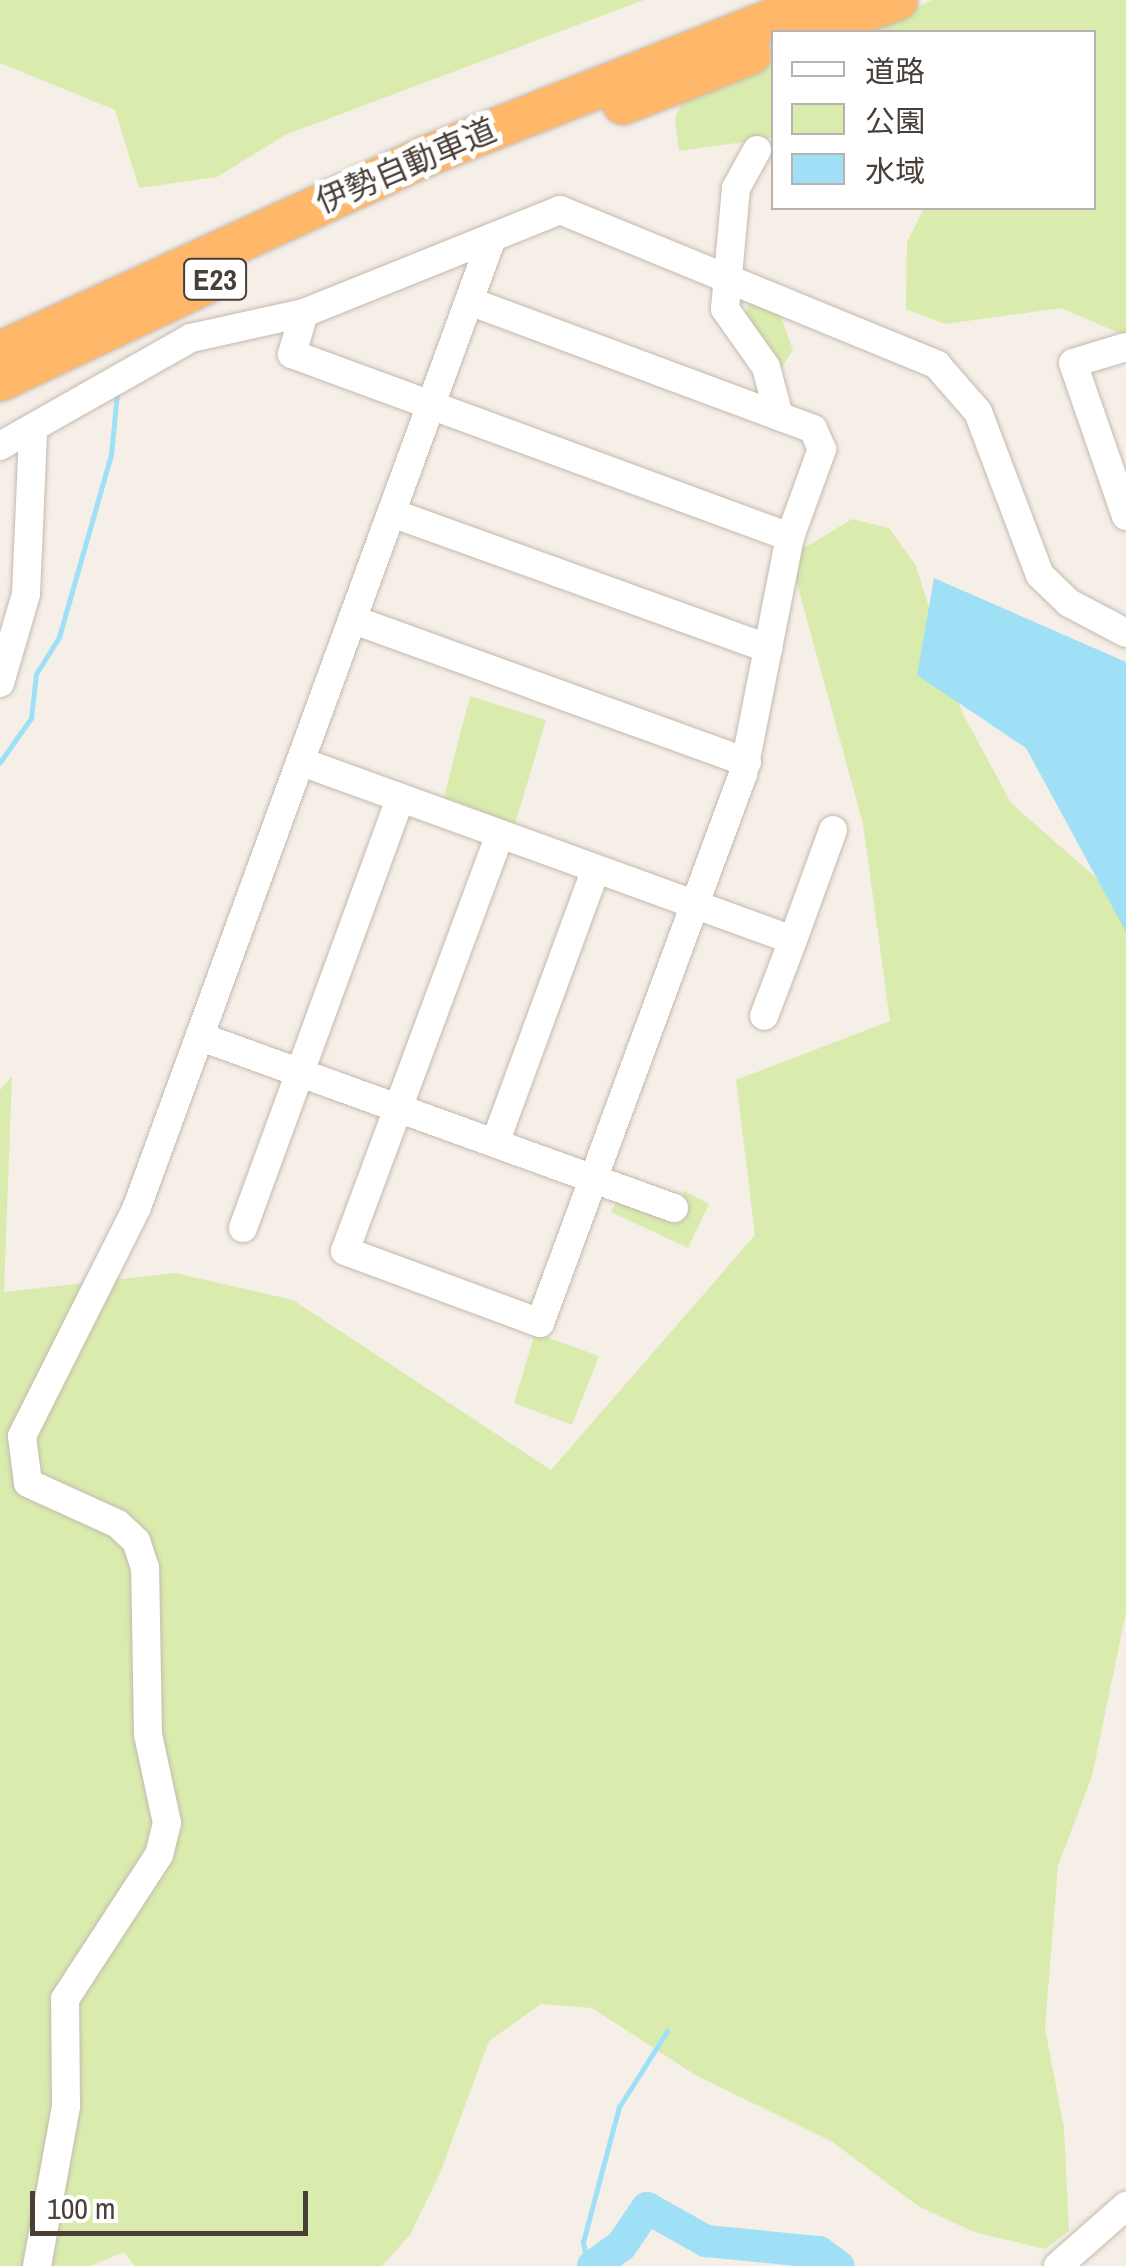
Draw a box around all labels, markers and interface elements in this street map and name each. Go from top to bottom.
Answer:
legend [771,30,1096,210]
text: 道路 [865,51,925,91]
text: 公園 [865,101,925,141]
street label: 伊勢自動車道 [310,111,502,221]
text: 水域 [865,151,925,191]
road number: E23 [182,254,248,304]
scale bar [35,2171,312,2233]
text: 100 m [47,2188,115,2228]

